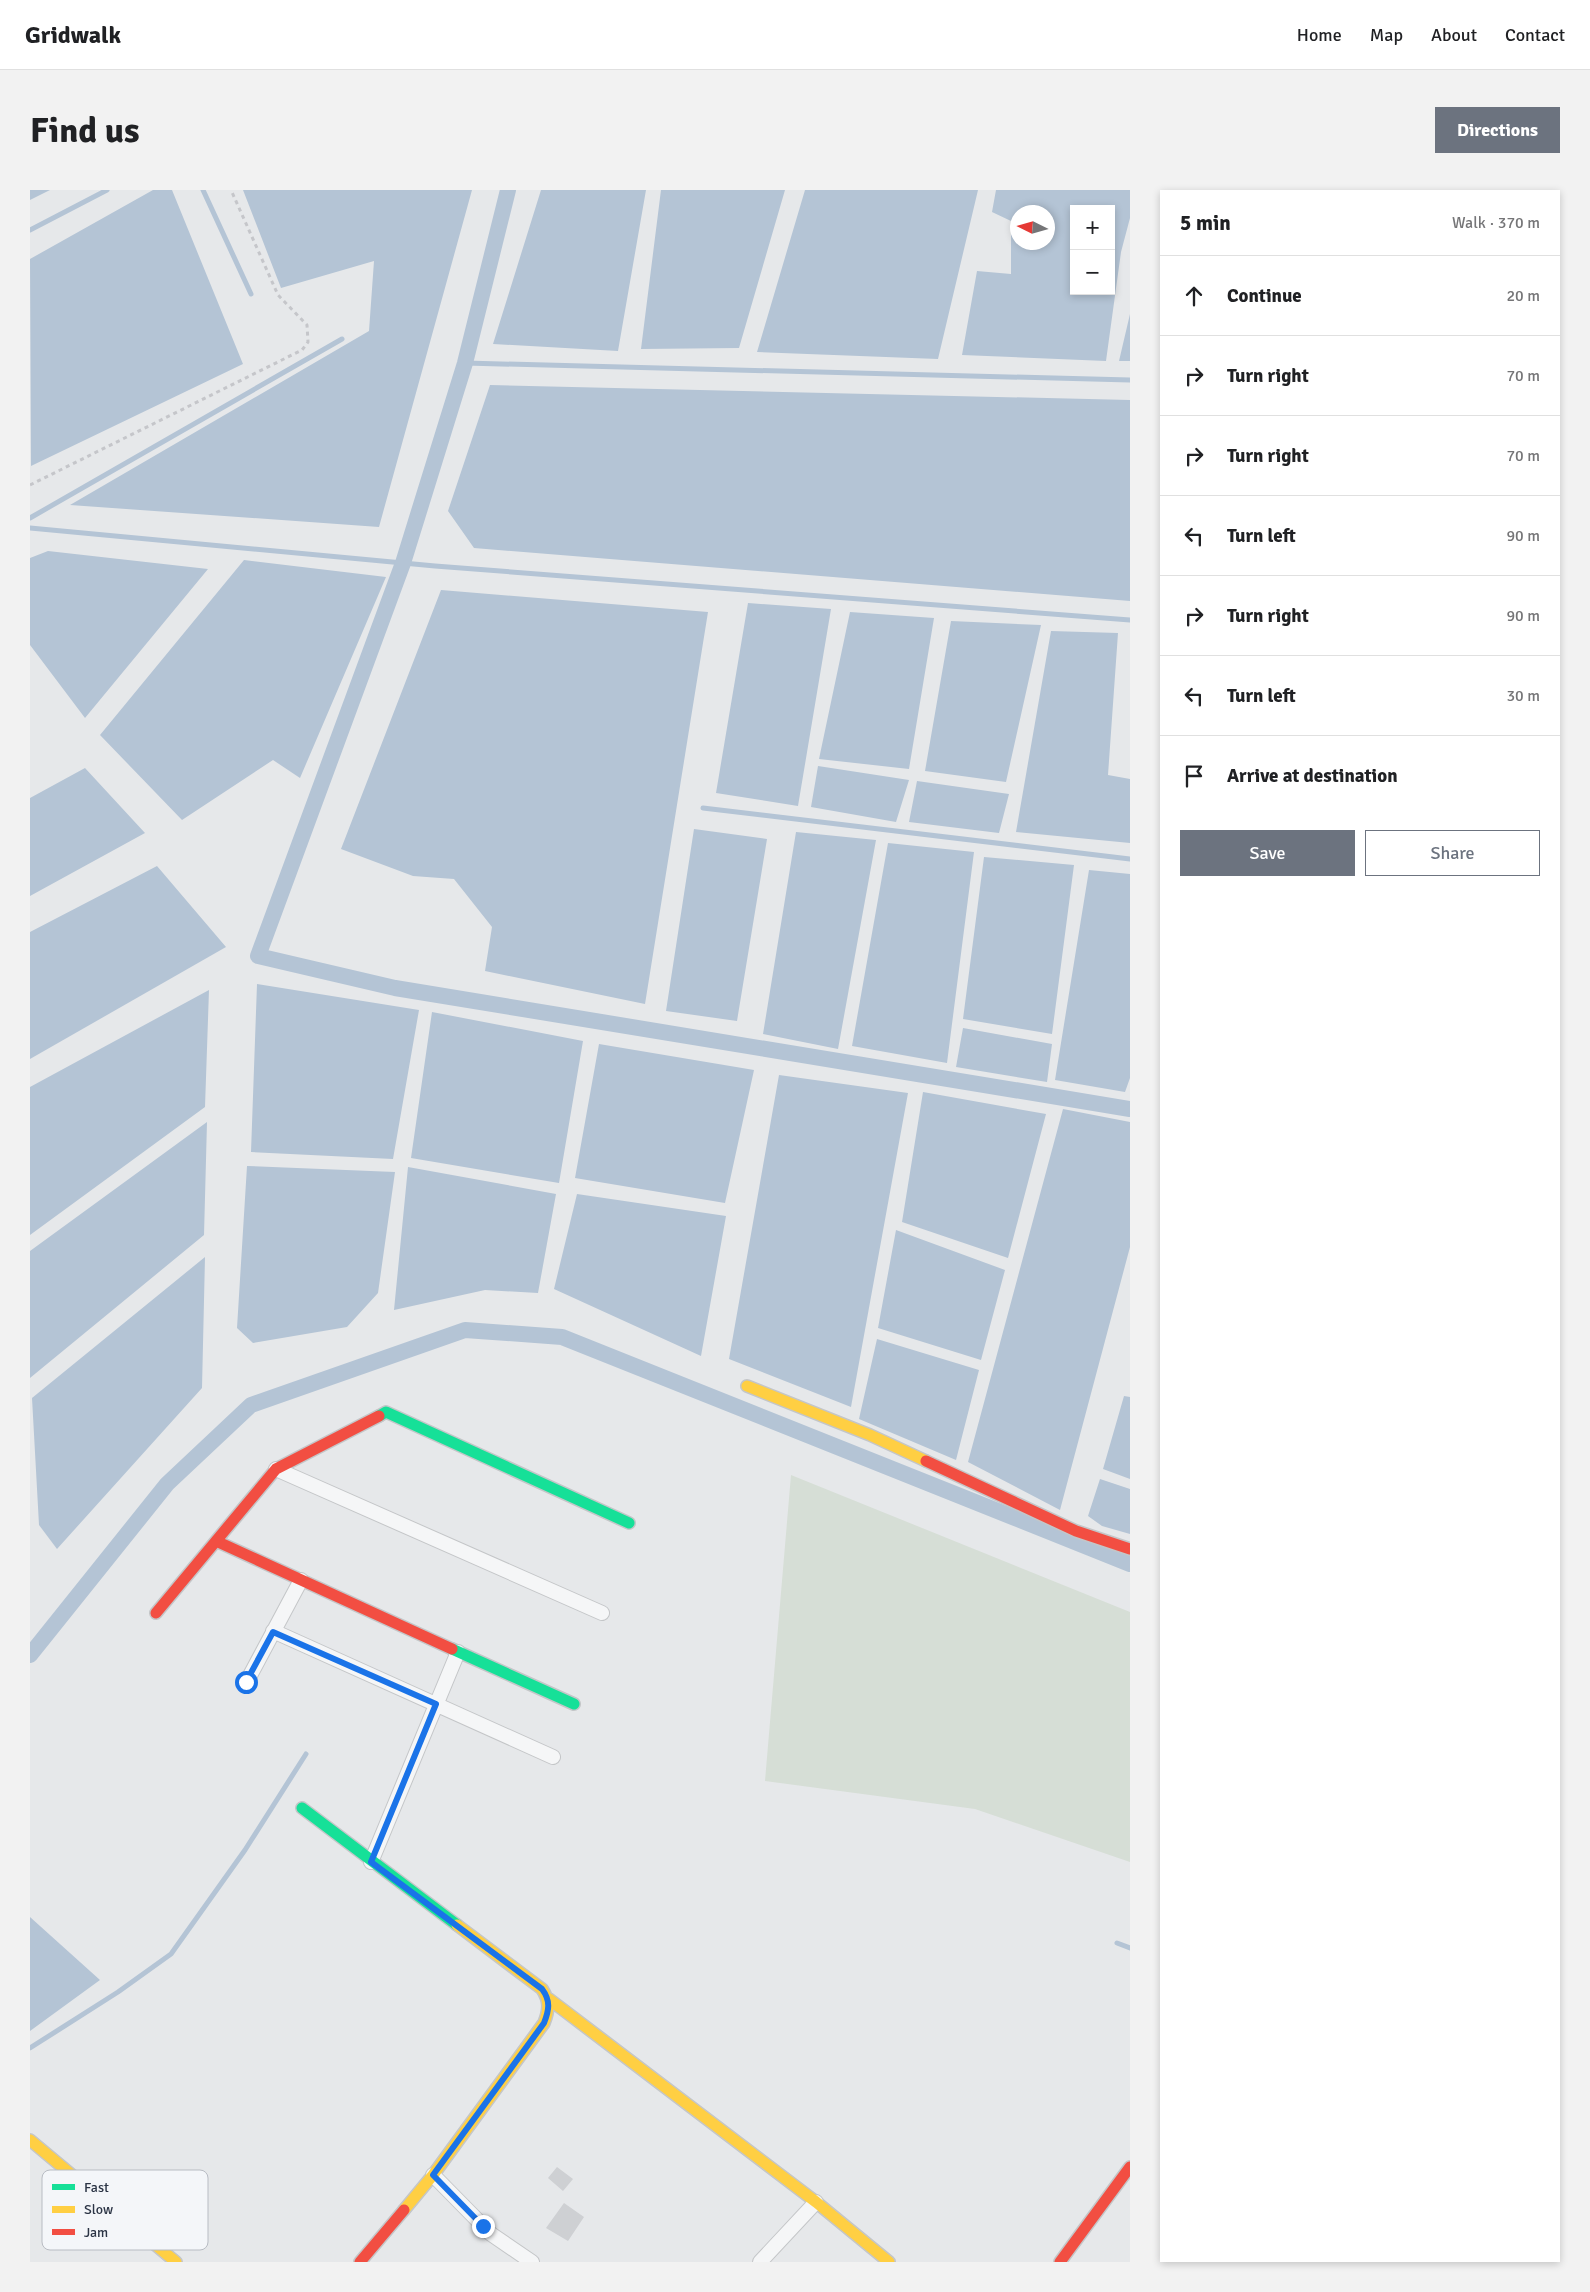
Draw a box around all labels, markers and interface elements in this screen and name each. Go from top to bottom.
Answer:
text: Gridwalk [25,20,121,50]
text: Home [1297,24,1342,46]
text: Map [1370,24,1403,46]
text: About [1431,24,1477,46]
text: Contact [1505,24,1565,46]
button: Directions [1435,107,1560,153]
text: Find us [30,109,140,152]
north arrow [1010,205,1055,250]
map controls [1070,205,1115,295]
button: + [1070,205,1115,250]
text: 5 min [1180,210,1231,236]
text: Walk · 370 m [1452,213,1540,233]
button: − [1070,250,1115,295]
icon: ahead [1180,282,1208,310]
text: Continue [1227,284,1302,308]
text: 20 m [1506,286,1540,306]
icon: right [1180,362,1208,390]
text: Turn right [1227,364,1309,388]
text: 70 m [1506,366,1540,386]
icon: right [1180,442,1208,470]
text: Turn right [1227,444,1309,468]
text: 70 m [1506,446,1540,466]
icon: left [1180,522,1208,550]
text: Turn left [1227,524,1296,548]
text: 90 m [1506,526,1540,546]
icon: right [1180,602,1208,630]
text: Turn right [1227,604,1309,628]
text: 90 m [1506,606,1540,626]
icon: left [1180,682,1208,710]
text: Turn left [1227,684,1296,708]
text: 30 m [1506,686,1540,706]
icon: arrive [1180,762,1208,790]
text: Arrive at destination [1227,764,1398,788]
button: Save [1180,830,1355,876]
button: Share [1365,830,1540,876]
route start [235,1671,258,1694]
legend [42,2170,208,2250]
text: Fast [84,2179,109,2196]
text: Slow [84,2201,113,2218]
route end [472,2215,495,2238]
text: Jam [84,2224,108,2241]

